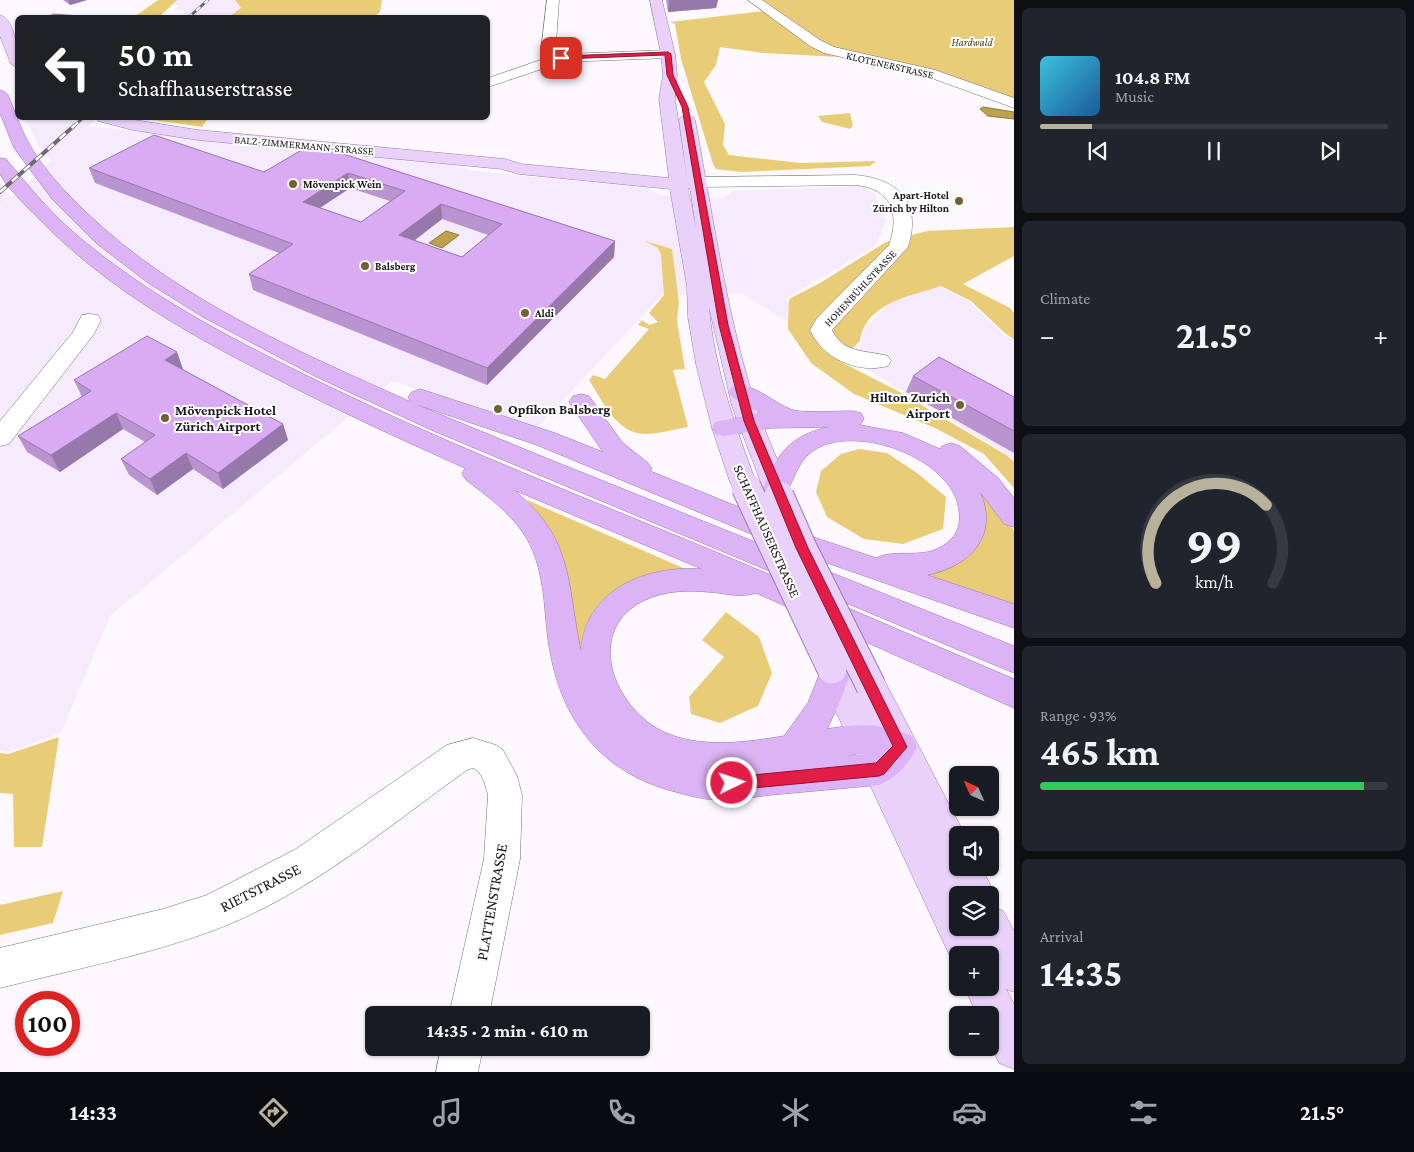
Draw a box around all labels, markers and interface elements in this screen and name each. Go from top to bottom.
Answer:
icon: left [35,35,100,100]
text: 50 m [118,35,193,74]
park label: Hardwald [951,36,993,48]
pin [540,37,582,79]
icon: arrive [547,44,575,72]
street label: KLOTENERSTRASSE [845,49,935,81]
text: 104.8 FM [1115,67,1190,88]
text: Schaffhauserstrasse [118,76,292,101]
text: Music [1115,88,1154,105]
street label: BALZ-ZIMMERMANN-STRASSE [234,133,374,157]
icon: previous [1084,137,1112,165]
icon: pause [1200,137,1228,165]
icon: next [1316,137,1344,165]
marker: Mövenpick Wein [287,178,299,190]
place label: Mövenpick Wein [303,178,382,190]
place label: Apart-Hotel Zürich by Hilton [873,189,950,214]
marker: Apart-Hotel Zürich by Hilton [953,195,965,207]
street label: HOHENBÜHLSTRASSE [821,247,899,329]
marker: Balsberg [359,260,371,272]
place label: Balsberg [375,260,416,272]
text: Climate [1040,290,1090,307]
marker: Aldi [519,307,531,319]
place label: Aldi [534,307,555,319]
text: 21.5° [1176,314,1252,356]
text: − [1040,320,1055,351]
text: + [1373,320,1388,351]
place label: Hilton Zurich Airport [870,389,951,421]
marker: Hilton Zurich Airport [954,399,966,411]
place label: Opfikon Balsberg [508,401,610,417]
place label: Mövenpick Hotel Zürich Airport [175,402,276,434]
marker: Opfikon Balsberg [492,403,504,415]
marker: Mövenpick Hotel Zürich Airport [159,412,171,424]
street label: SCHAFFHAUSERSTRASSE [730,462,804,600]
text: 99 [1186,515,1242,573]
text: km/h [1195,572,1234,592]
text: Range · 93% [1040,707,1117,724]
text: 465 km [1040,731,1159,773]
position arrow [705,756,757,808]
north arrow [949,766,999,816]
map controls [949,766,999,1056]
button: sound [949,826,999,876]
street label: PLATTENSTRASSE [473,842,510,962]
street label: RIETSTRASSE [217,860,304,915]
button: layers [949,886,999,936]
text: Arrival [1040,928,1084,945]
button: + [949,946,999,996]
text: 14:35 [1040,952,1122,994]
speed limit sign: 100 [15,991,80,1056]
button: − [949,1006,999,1056]
text: 14:35 · 2 min · 610 m [427,1020,588,1041]
icon: directions [256,1095,291,1130]
icon: music [430,1095,465,1130]
icon: phone [604,1095,639,1130]
icon: climate [778,1095,813,1130]
icon: car [952,1095,987,1130]
icon: filters [1126,1095,1161,1130]
text: 14:33 [69,1100,117,1125]
text: 21.5° [1300,1100,1344,1125]

